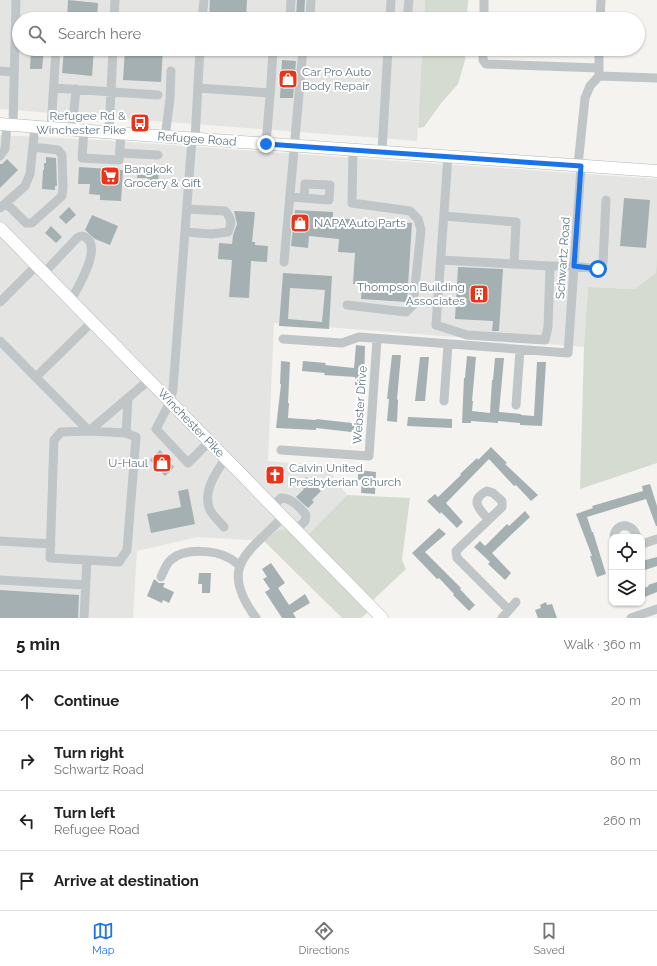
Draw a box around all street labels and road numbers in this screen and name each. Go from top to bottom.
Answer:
street label: Refugee Road [157,129,237,149]
street label: Schwartz Road [553,216,573,300]
street label: Webster Drive [350,365,370,445]
street label: Winchester Pike [155,386,227,460]

